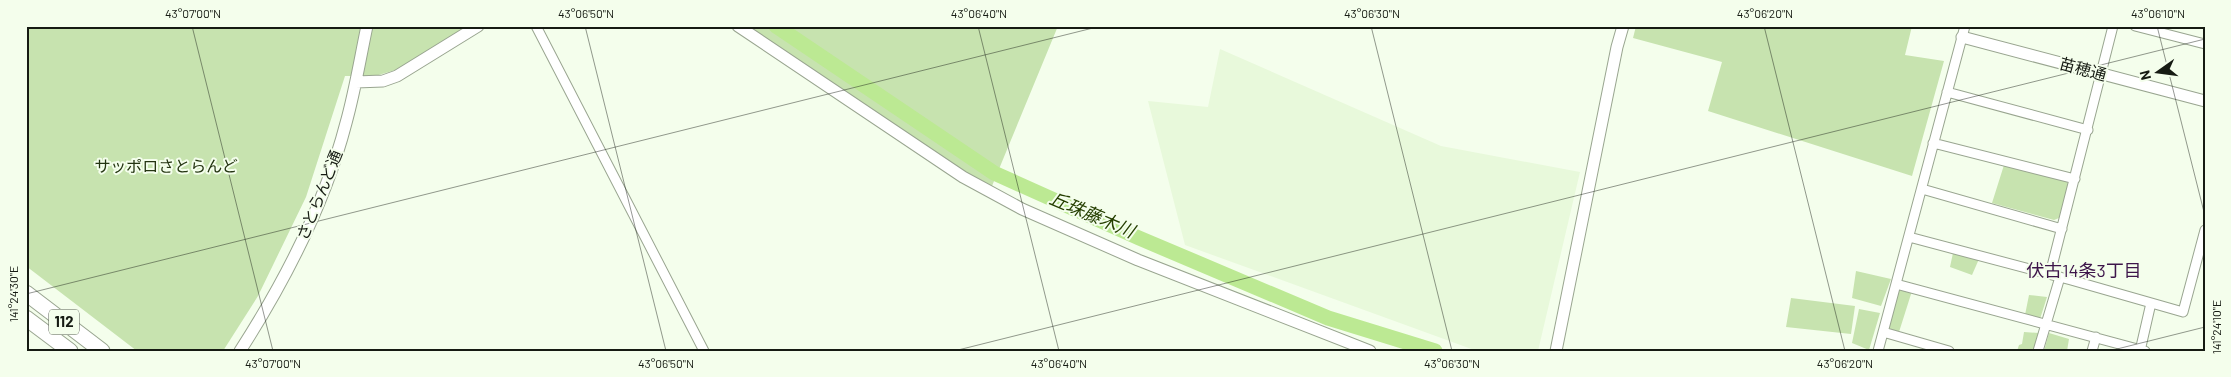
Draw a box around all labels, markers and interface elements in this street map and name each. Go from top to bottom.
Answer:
text: 43°07'00"N [165,6,221,20]
text: 43°06'50"N [558,6,614,20]
text: 43°06'40"N [951,6,1007,20]
text: 43°06'30"N [1344,6,1400,20]
text: 43°06'20"N [1737,6,1793,20]
text: 43°06'10"N [2131,6,2185,20]
north arrow [2134,48,2184,98]
street label: 苗穂通 [2057,53,2109,84]
text: N [2136,69,2154,82]
street label: さとらんど通 [292,147,345,243]
park label: サッポロさとらんど [94,156,238,175]
water label: 丘珠藤木川 [1047,186,1140,243]
district label: 伏古14条3丁目 [2026,259,2142,281]
text: 141°24'30"E [6,266,20,322]
text: 141°24'10"E [2209,300,2223,354]
road number: 112 [49,310,79,334]
text: 43°07'00"N [245,356,301,370]
text: 43°06'50"N [638,356,694,370]
text: 43°06'40"N [1031,356,1087,370]
text: 43°06'30"N [1424,356,1480,370]
text: 43°06'20"N [1817,356,1873,370]

